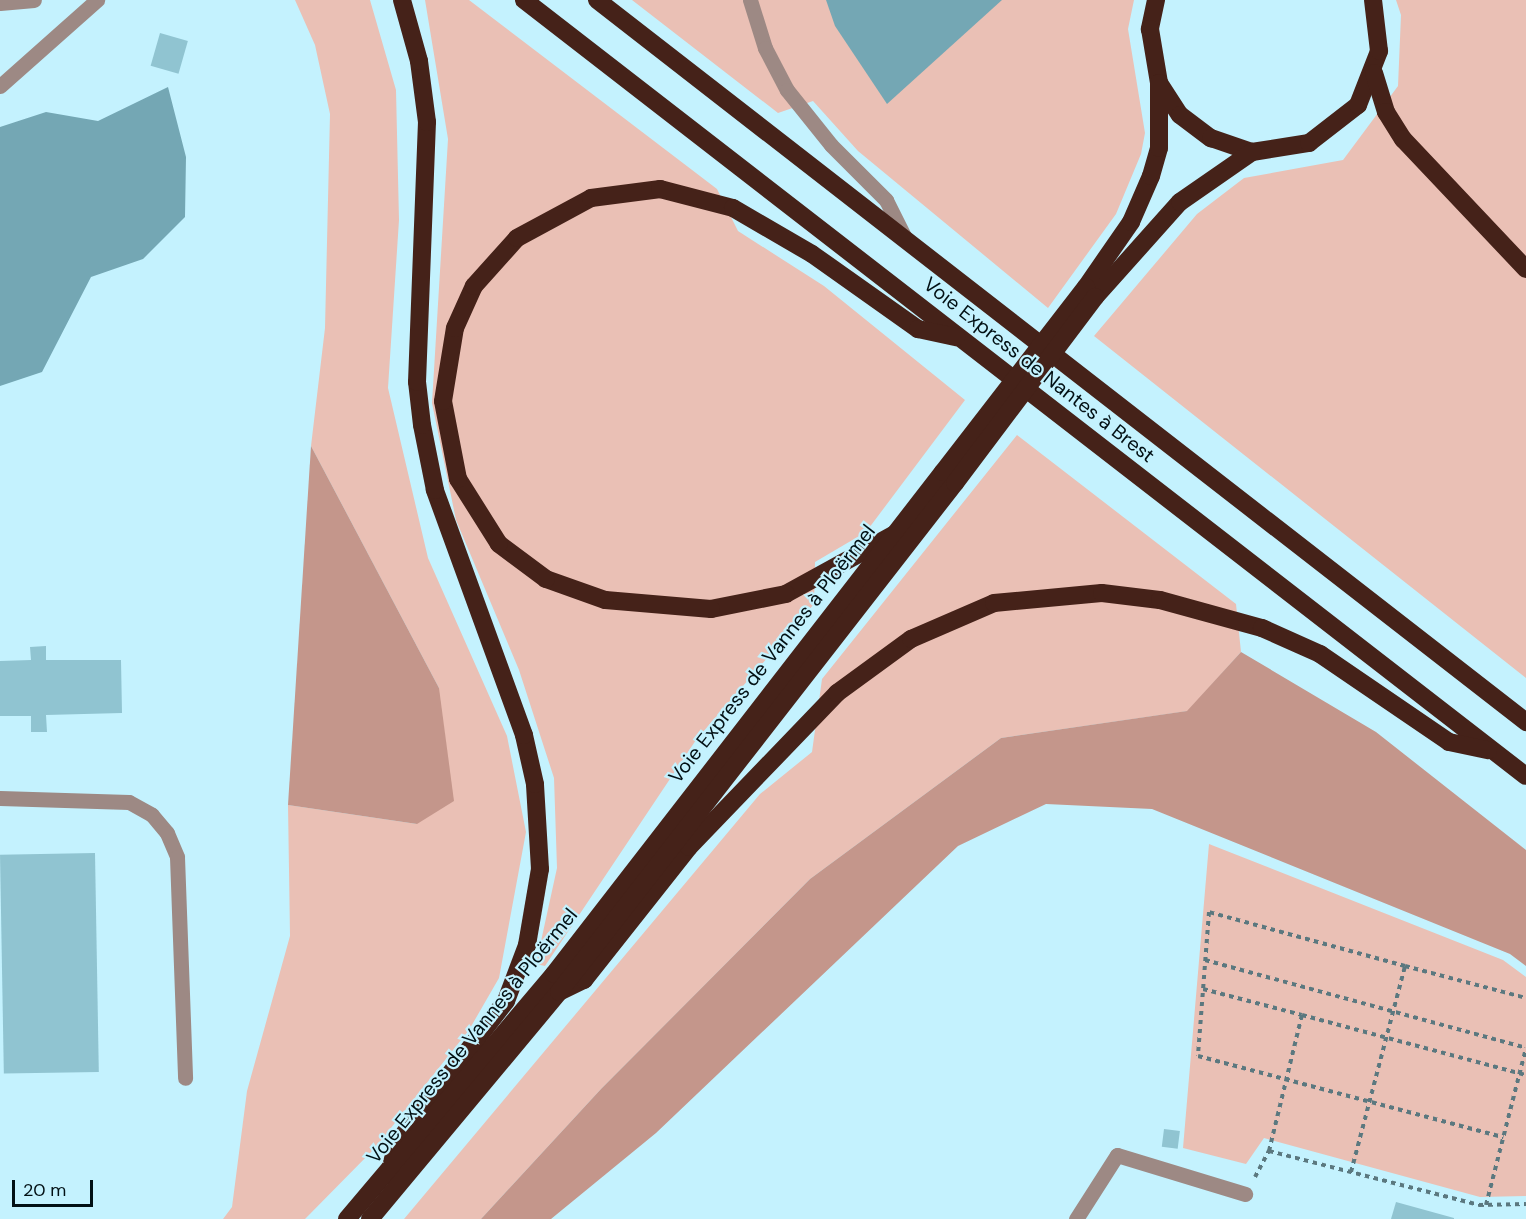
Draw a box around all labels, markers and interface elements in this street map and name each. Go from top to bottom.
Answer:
street label: Voie Express de Nantes à Brest [919,272,1159,468]
street label: Voie Express de Vannes à Ploërmel [664,520,880,788]
street label: Voie Express de Vannes à Ploërmel [362,904,582,1168]
scale bar [15,1168,96,1206]
text: 20 m [23,1178,66,1202]

